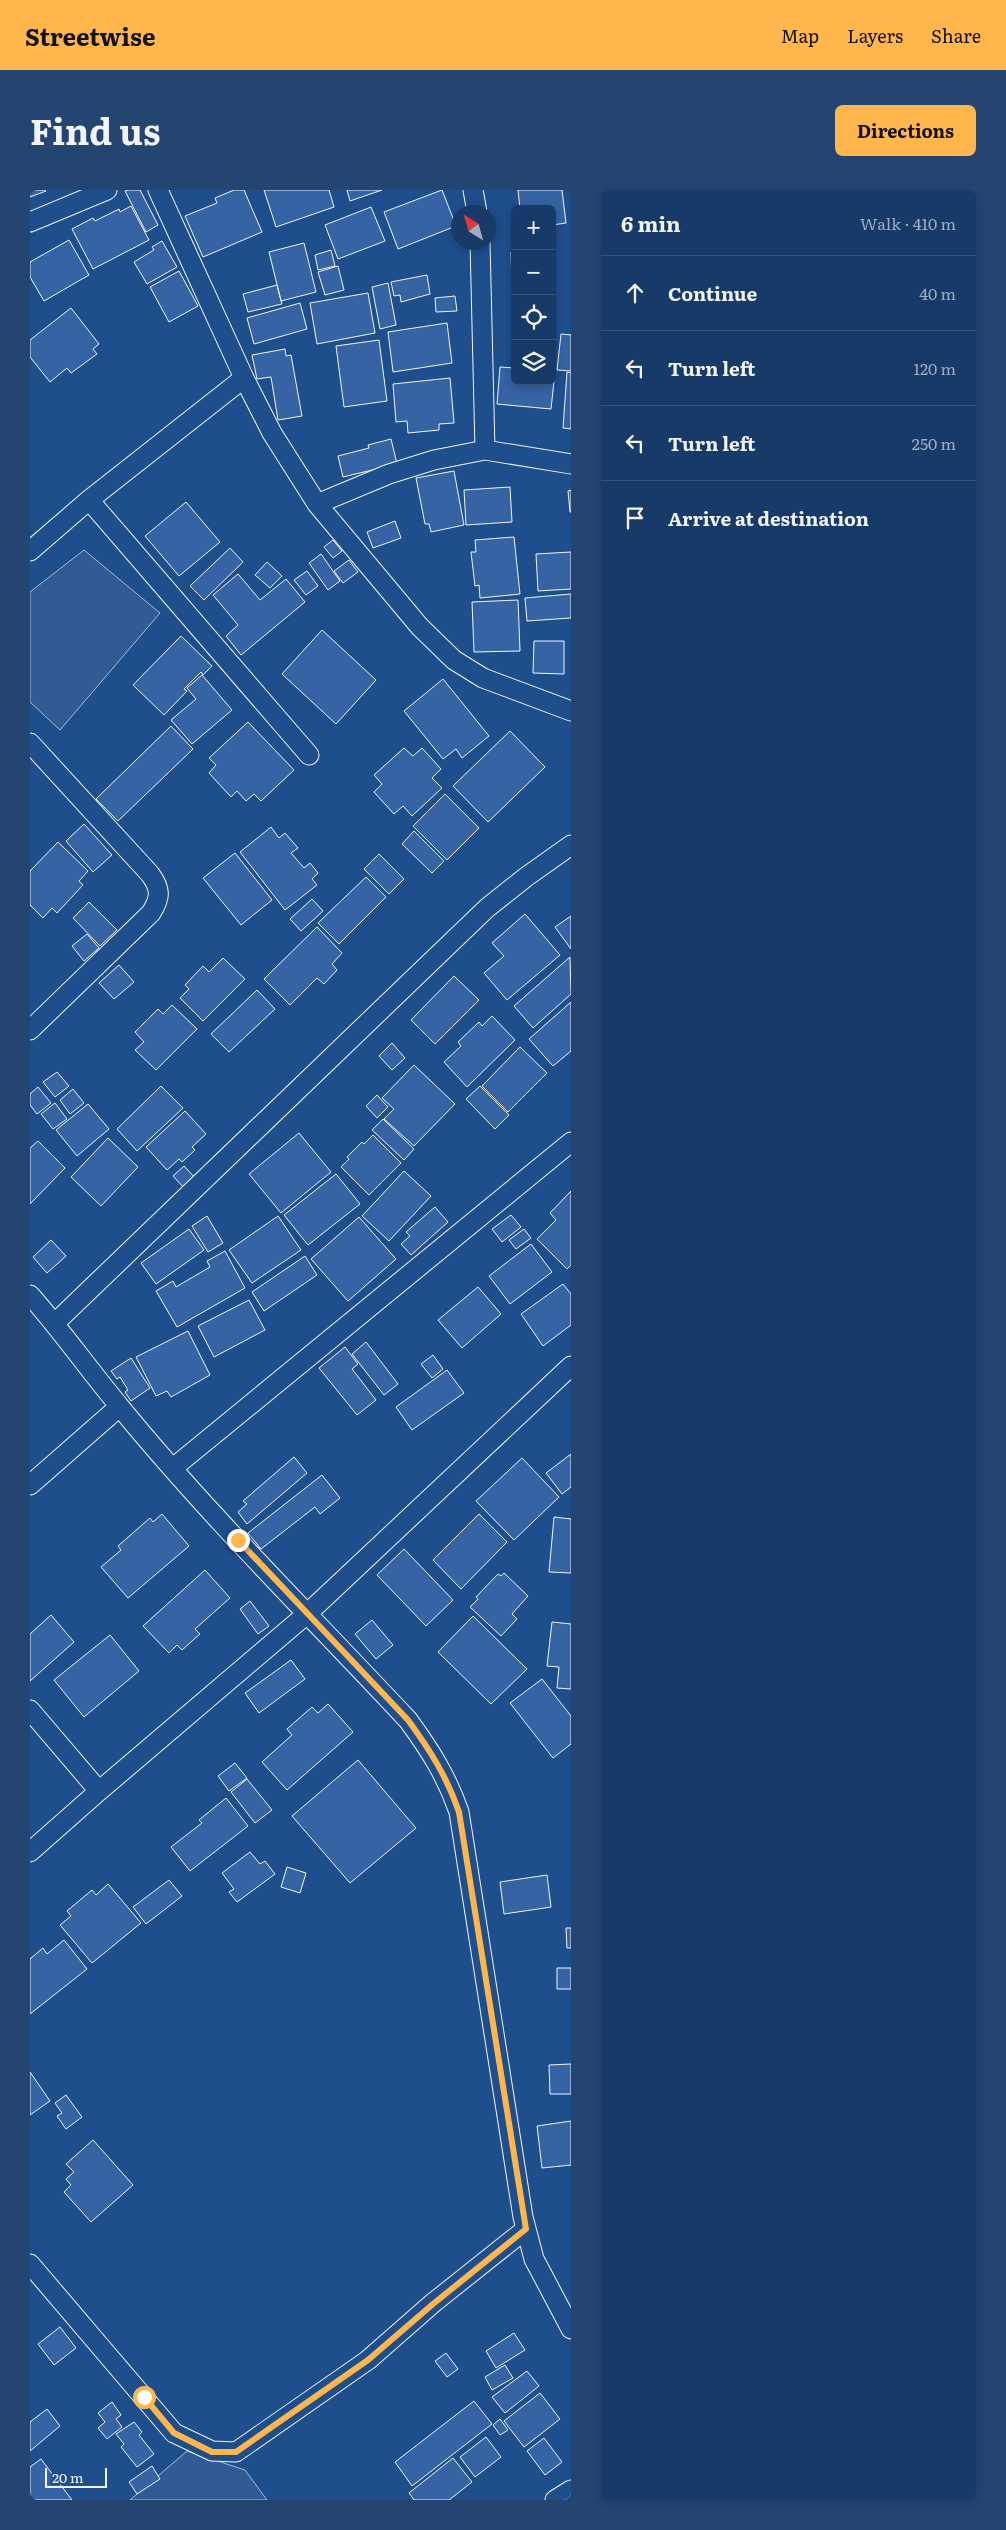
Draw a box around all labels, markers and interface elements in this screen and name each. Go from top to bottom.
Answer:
text: Streetwise [25,18,155,53]
text: Map [781,22,819,49]
text: Layers [847,22,903,49]
text: Share [931,22,981,49]
text: Find us [30,104,160,156]
button: Directions [835,105,976,156]
north arrow [451,205,496,250]
map controls [511,205,556,385]
button: + [511,205,556,250]
text: 6 min [621,207,681,238]
text: Walk · 410 m [860,211,956,235]
button: − [511,250,556,295]
icon: ahead [621,279,649,307]
text: Continue [668,279,757,307]
text: 40 m [919,281,956,305]
button: locate [511,295,556,340]
button: layers [511,340,556,385]
icon: left [621,354,649,382]
text: Turn left [668,354,755,382]
text: 120 m [913,356,956,380]
icon: left [621,429,649,457]
text: Turn left [668,429,755,457]
text: 250 m [912,431,956,455]
icon: arrive [621,504,649,532]
text: Arrive at destination [668,504,869,532]
route end [227,1529,250,1552]
route start [133,2386,156,2409]
scale bar [45,2465,108,2488]
text: 20 m [52,2467,84,2487]

